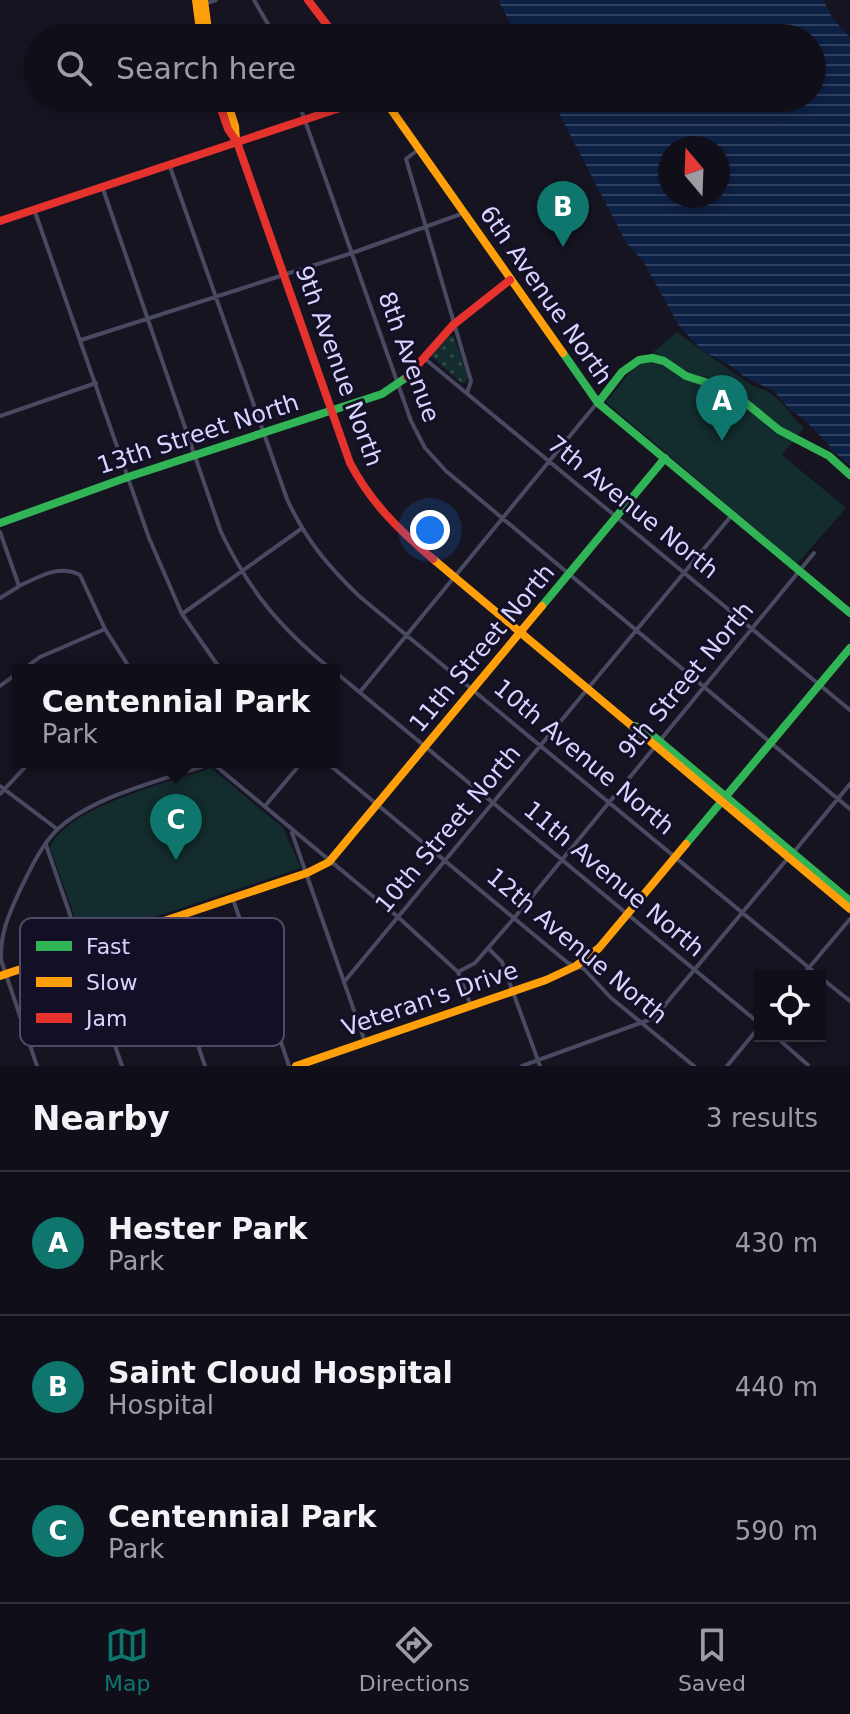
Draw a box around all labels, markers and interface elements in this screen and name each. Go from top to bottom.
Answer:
search box [24,24,826,112]
icon: search [52,46,96,90]
text: Search here [116,51,296,86]
north arrow [658,136,730,208]
pin: B [537,181,589,247]
street label: 6th Avenue North [474,200,618,390]
street label: 9th Avenue North [290,262,388,470]
street label: 8th Avenue [372,288,446,426]
pin: A [696,375,748,441]
street label: 13th Street North [94,388,302,480]
street label: 7th Avenue North [542,430,724,584]
your location [410,510,450,550]
street label: 11th Street North [404,558,560,738]
street label: 9th Street North [613,596,759,764]
popup [12,664,340,768]
street label: 10th Avenue North [488,673,680,841]
text: Centennial Park [42,684,310,719]
text: Park [42,719,98,749]
street label: 10th Street North [370,739,526,919]
pin: C [150,794,202,860]
street label: 11th Avenue North [518,795,710,963]
street label: 12th Avenue North [481,862,673,1030]
legend [20,918,284,1046]
text: Fast [86,934,131,959]
street label: Veteran's Drive [338,956,522,1042]
text: Slow [86,970,138,995]
map controls [754,970,826,1042]
button: locate [754,970,826,1042]
text: Jam [84,1006,127,1031]
text: Nearby [32,1098,170,1138]
text: 3 results [706,1103,818,1133]
text: Hester Park [108,1211,307,1246]
text: A [48,1228,68,1258]
text: 430 m [735,1228,818,1258]
text: Park [108,1246,164,1276]
text: Saint Cloud Hospital [108,1355,453,1390]
text: B [48,1372,68,1402]
text: 440 m [735,1372,818,1402]
text: Hospital [108,1390,214,1420]
text: Centennial Park [108,1499,377,1534]
text: C [48,1516,68,1546]
text: 590 m [735,1516,818,1546]
text: Park [108,1534,164,1564]
tab: Map [104,1623,151,1696]
tab: Directions [359,1623,470,1696]
tab: Saved [678,1623,746,1696]

